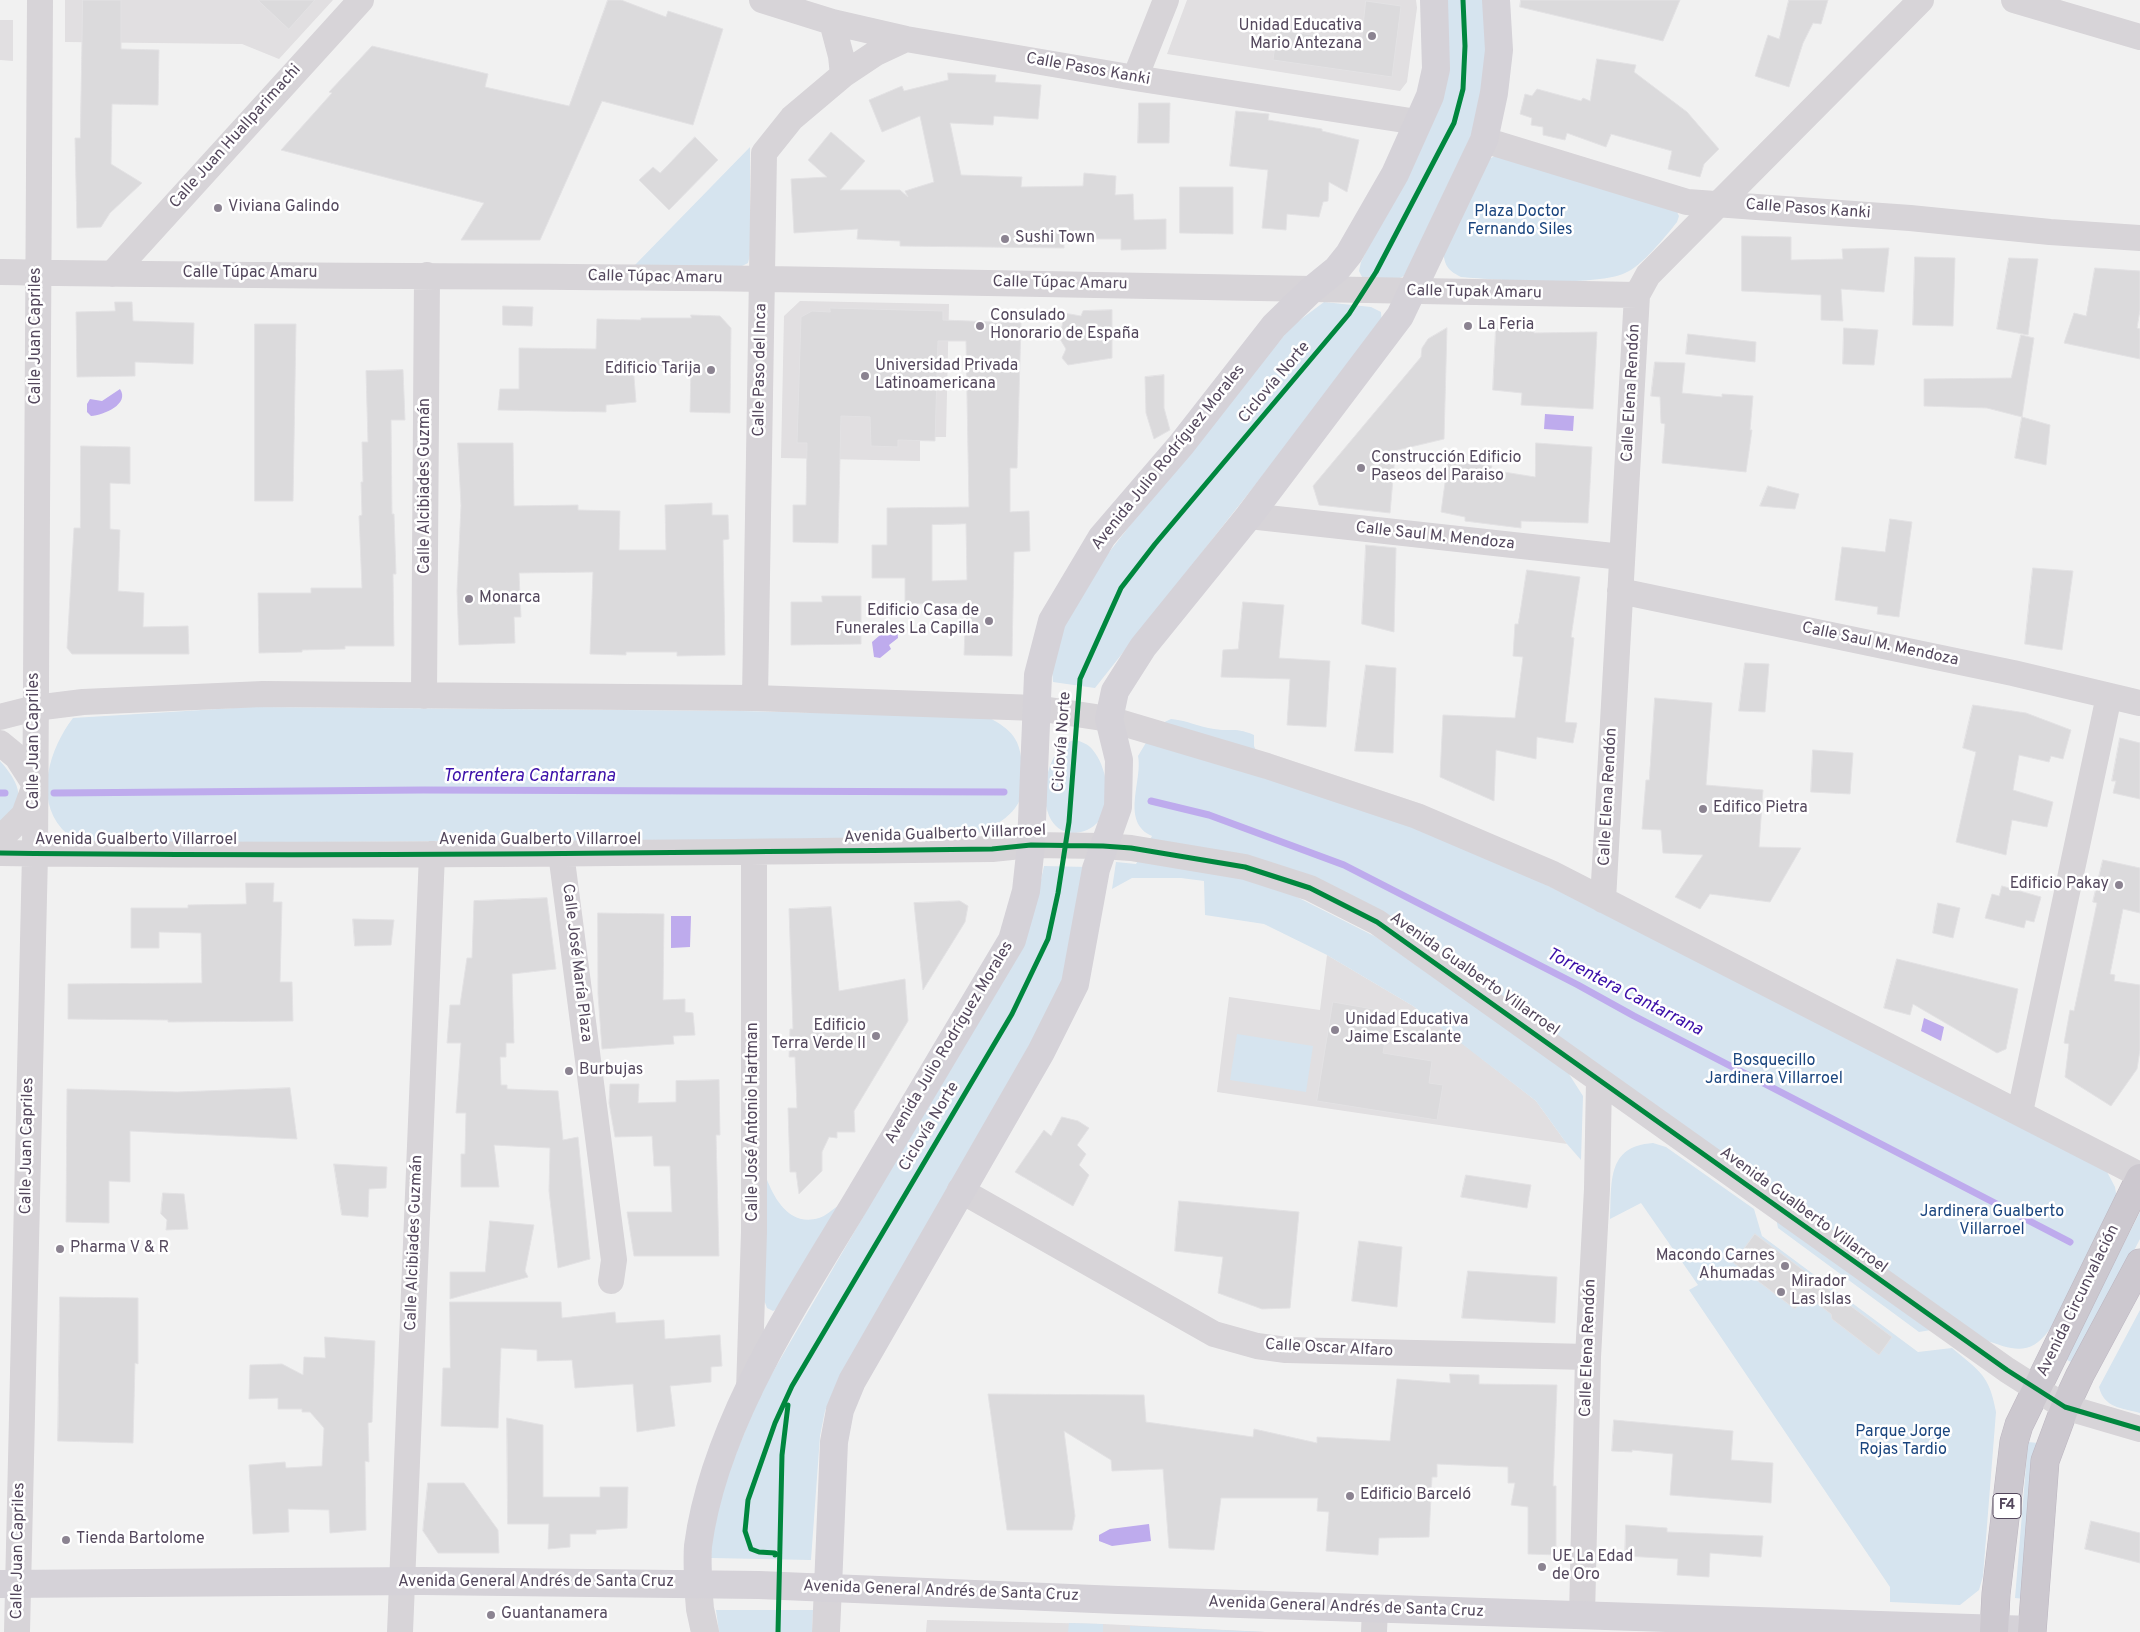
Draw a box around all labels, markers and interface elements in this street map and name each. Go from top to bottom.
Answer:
place label: Unidad Educativa Mario Antezana [1238,17,1362,55]
marker: Unidad Educativa Mario Antezana [1366,30,1378,42]
street label: Calle Pasos Kanki [1024,50,1152,90]
street label: Calle Juan Huallparimachi [166,61,306,213]
street label: Calle Pasos Kanki [1745,196,1871,224]
place label: Viviana Galindo [228,198,339,218]
marker: Viviana Galindo [212,202,224,214]
park label: Plaza Doctor Fernando Siles [1467,203,1573,241]
place label: Sushi Town [1015,229,1095,249]
marker: Sushi Town [999,233,1011,245]
street label: Calle Túpac Amaru [182,264,318,284]
street label: Calle Juan Capriles [27,267,47,405]
street label: Calle Túpac Amaru [587,267,723,289]
street label: Calle Túpac Amaru [992,273,1128,295]
street label: Calle Tupak Amaru [1406,282,1542,304]
street label: Calle Paso del Inca [750,303,772,437]
place label: Consulado Honorario de España [990,307,1139,345]
place label: La Feria [1478,316,1534,336]
marker: Consulado Honorario de España [974,320,986,332]
marker: La Feria [1462,320,1474,332]
street label: Calle Elena Rendón [1619,323,1645,463]
street label: Ciclovía Norte [1235,338,1315,428]
place label: Universidad Privada Latinoamericana [875,357,1018,395]
place label: Edificio Tarija [605,360,701,380]
street label: Avenida Julio Rodríguez Morales [1088,361,1250,555]
marker: Edificio Tarija [705,364,717,376]
marker: Universidad Privada Latinoamericana [859,370,871,382]
street label: Calle Alcibiades Guzmán [416,398,436,574]
place label: Construcción Edificio Paseos del Paraiso [1371,449,1521,487]
marker: Construcción Edificio Paseos del Paraiso [1355,462,1367,474]
street label: Calle Saul M. Mendoza [1355,519,1515,555]
place label: Monarca [479,589,541,609]
marker: Monarca [463,593,475,605]
place label: Edificio Casa de Funerales La Capilla [835,602,979,640]
marker: Edificio Casa de Funerales La Capilla [983,615,995,627]
street label: Calle Saul M. Mendoza [1800,619,1960,671]
street label: Calle Juan Capriles [25,672,45,810]
street label: Ciclovía Norte [1050,691,1076,793]
street label: Calle Elena Rendón [1596,727,1622,867]
water label: Torrentera Cantarrana [443,766,615,788]
place label: Edifico Pietra [1713,799,1808,819]
marker: Edifico Pietra [1697,803,1709,815]
street label: Avenida Gualberto Villarroel [844,822,1046,848]
street label: Avenida Gualberto Villarroel [35,831,237,851]
street label: Avenida Gualberto Villarroel [439,831,641,851]
place label: Edificio Pakay [2010,875,2109,895]
marker: Edificio Pakay [2113,879,2125,891]
street label: Calle José María Plaza [557,883,595,1043]
street label: Avenida Gualberto Villarroel [1386,909,1562,1041]
street label: Avenida Julio Rodríguez Morales [882,938,1018,1148]
water label: Torrentera Cantarrana [1542,944,1706,1042]
place label: Unidad Educativa Jaime Escalante [1345,1011,1469,1049]
place label: Edificio Terra Verde II [771,1017,866,1055]
street label: Calle José Antonio Hartman [744,1022,764,1222]
marker: Unidad Educativa Jaime Escalante [1329,1024,1341,1036]
marker: Edificio Terra Verde II [870,1030,882,1042]
park label: Bosquecillo Jardinera Villarroel [1705,1052,1843,1090]
place label: Burbujas [579,1061,643,1081]
marker: Burbujas [563,1065,575,1077]
street label: Calle Juan Capriles [17,1077,39,1215]
street label: Ciclovía Norte [896,1079,964,1175]
street label: Avenida Gualberto Villarroel [1715,1144,1891,1278]
street label: Calle Alcibiades Guzmán [402,1155,428,1331]
park label: Jardinera Gualberto Villarroel [1920,1203,2064,1241]
street label: Avenida Circunvalación [2034,1222,2124,1380]
place label: Pharma V & R [70,1239,169,1259]
marker: Pharma V & R [54,1243,66,1255]
place label: Macondo Carnes Ahumadas [1656,1247,1775,1285]
marker: Macondo Carnes Ahumadas [1779,1260,1791,1272]
place label: Mirador Las Islas [1791,1273,1851,1311]
street label: Calle Elena Rendón [1577,1278,1601,1418]
marker: Mirador Las Islas [1775,1286,1787,1298]
street label: Calle Oscar Alfaro [1264,1336,1394,1362]
park label: Parque Jorge Rojas Tardio [1855,1423,1951,1461]
street label: Calle Juan Capriles [8,1482,30,1620]
place label: Edificio Barceló [1360,1486,1471,1506]
marker: Edificio Barceló [1344,1490,1356,1502]
road number: F4 [1993,1494,2021,1518]
place label: Tienda Bartolome [76,1530,205,1550]
marker: Tienda Bartolome [60,1534,72,1546]
place label: UE La Edad de Oro [1552,1548,1633,1586]
marker: UE La Edad de Oro [1536,1561,1548,1573]
street label: Avenida General Andrés de Santa Cruz [398,1573,674,1593]
street label: Avenida General Andrés de Santa Cruz [803,1578,1079,1606]
street label: Avenida General Andrés de Santa Cruz [1208,1594,1484,1622]
place label: Guantanamera [501,1605,608,1625]
marker: Guantanamera [485,1609,497,1621]

